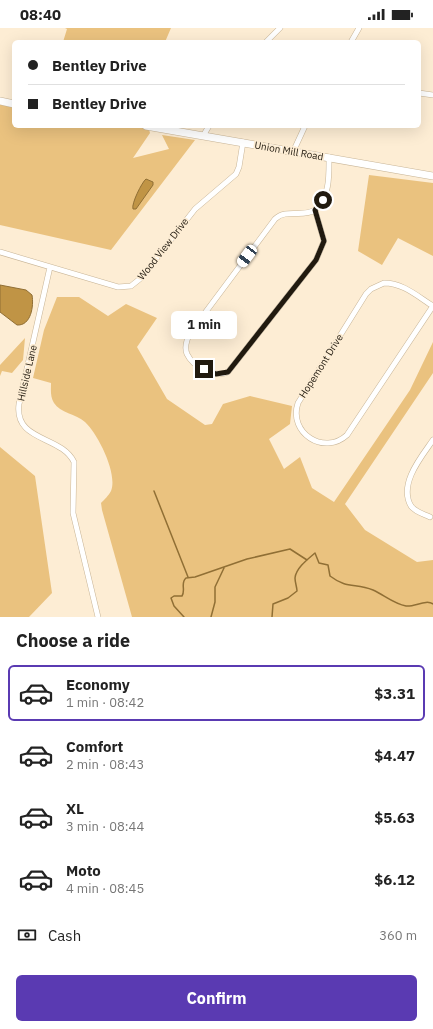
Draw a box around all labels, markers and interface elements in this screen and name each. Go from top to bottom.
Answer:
text: 08:40 [20,5,61,24]
text: Bentley Drive [52,56,147,75]
text: Bentley Drive [52,94,147,113]
street label: Union Mill Road [253,139,325,163]
route start [314,191,332,209]
street label: Wood View Drive [135,215,192,283]
car [235,243,259,269]
callout: 1 min [171,311,237,339]
text: 1 min [187,316,221,333]
street label: Hopemont Drive [296,331,346,400]
street label: Hillside Lane [14,343,40,402]
route end [195,360,213,378]
text: Choose a ride [16,629,130,652]
icon: car [18,675,54,711]
text: Economy [66,675,130,694]
text: $3.31 [374,684,415,703]
text: 1 min · 08:42 [66,694,144,711]
icon: car [18,737,54,773]
text: Comfort [66,737,123,756]
text: $4.47 [374,746,415,765]
text: 2 min · 08:43 [66,756,144,773]
icon: car [18,799,54,835]
text: XL [66,799,84,818]
text: $5.63 [374,808,415,827]
text: 3 min · 08:44 [66,818,144,835]
icon: car [18,861,54,897]
text: Moto [66,861,101,880]
text: $6.12 [374,870,415,889]
text: 4 min · 08:45 [66,880,144,897]
icon: cash [16,924,38,946]
text: Cash [48,926,81,945]
text: 360 m [379,927,417,944]
button: Confirm [16,975,417,1021]

